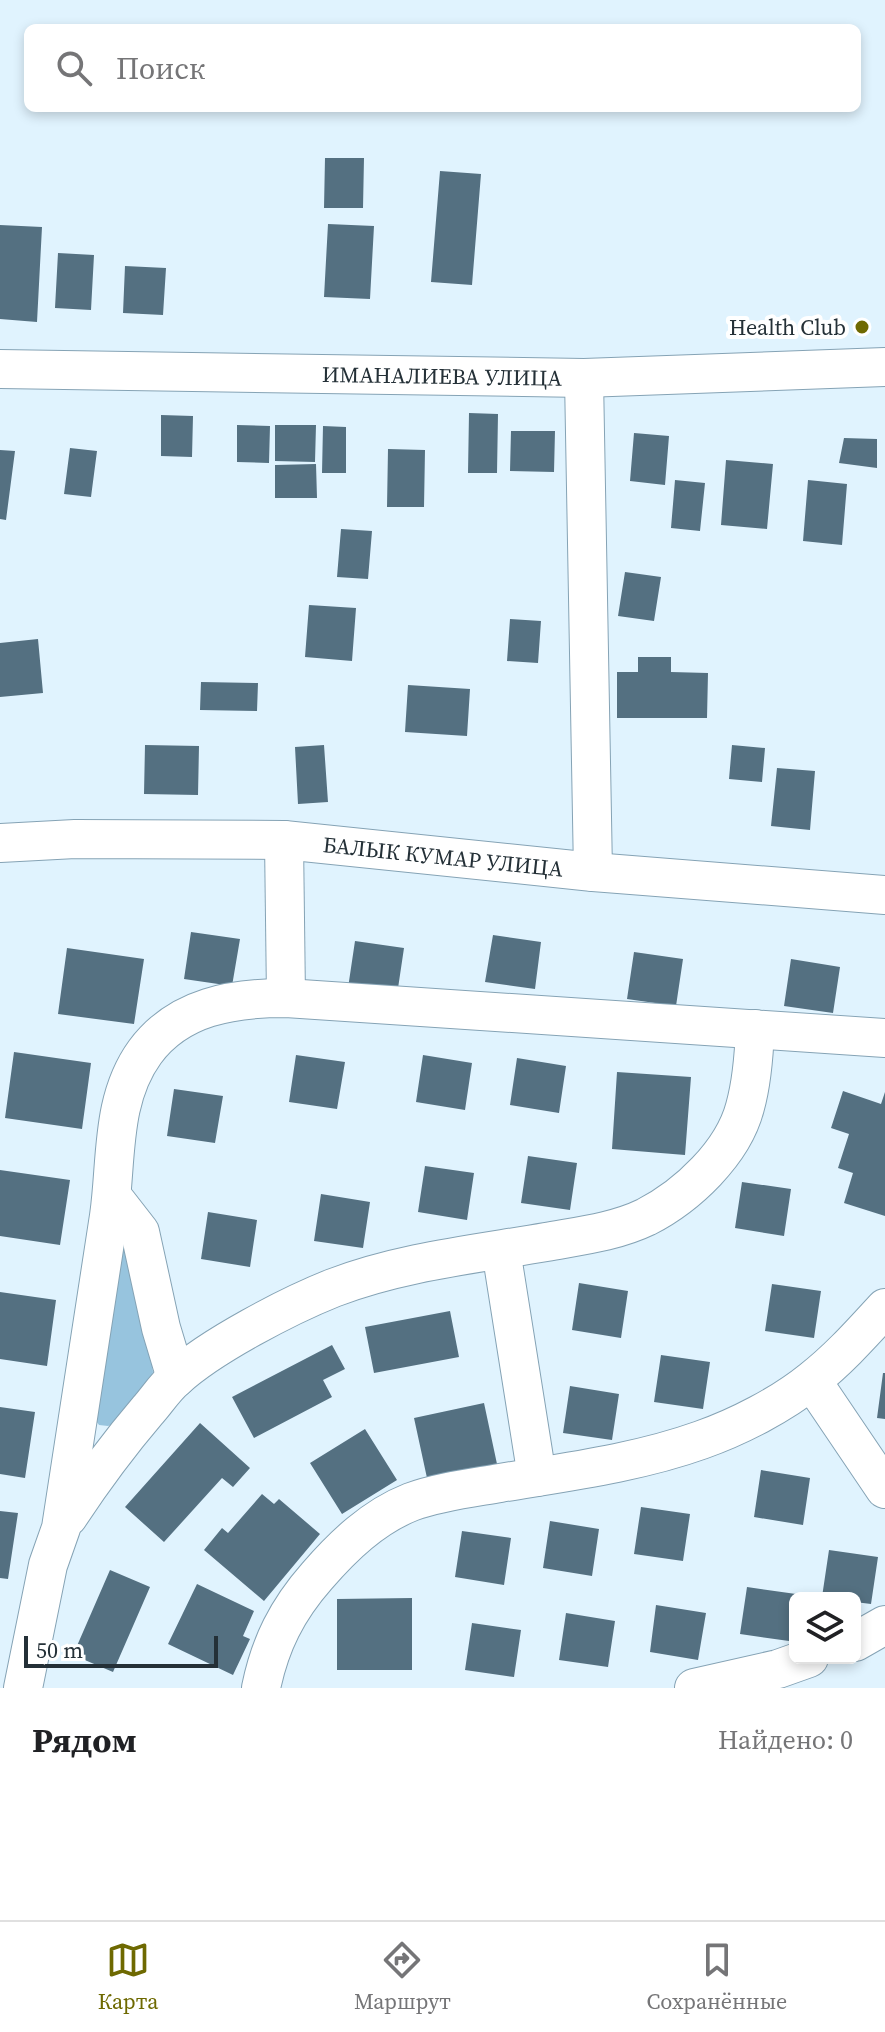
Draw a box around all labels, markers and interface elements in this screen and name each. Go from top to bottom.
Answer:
search box [24,24,861,112]
icon: search [52,46,96,90]
text: Поиск [116,48,205,89]
place label: Health Club [729,312,846,342]
marker: Health Club [853,318,871,336]
street label: ИМАНАЛИЕВА УЛИЦА [322,359,563,393]
street label: БАЛЫК КУМАР УЛИЦА [322,829,565,884]
map controls [789,1592,861,1664]
button: layers [789,1592,861,1664]
scale bar [24,1632,218,1668]
text: 50 m [36,1635,83,1665]
text: Рядом [32,1717,137,1763]
text: Найдено: 0 [718,1722,853,1758]
tab: Карта [98,1938,158,2016]
tab: Маршрут [354,1938,451,2016]
tab: Сохранённые [646,1938,787,2016]

